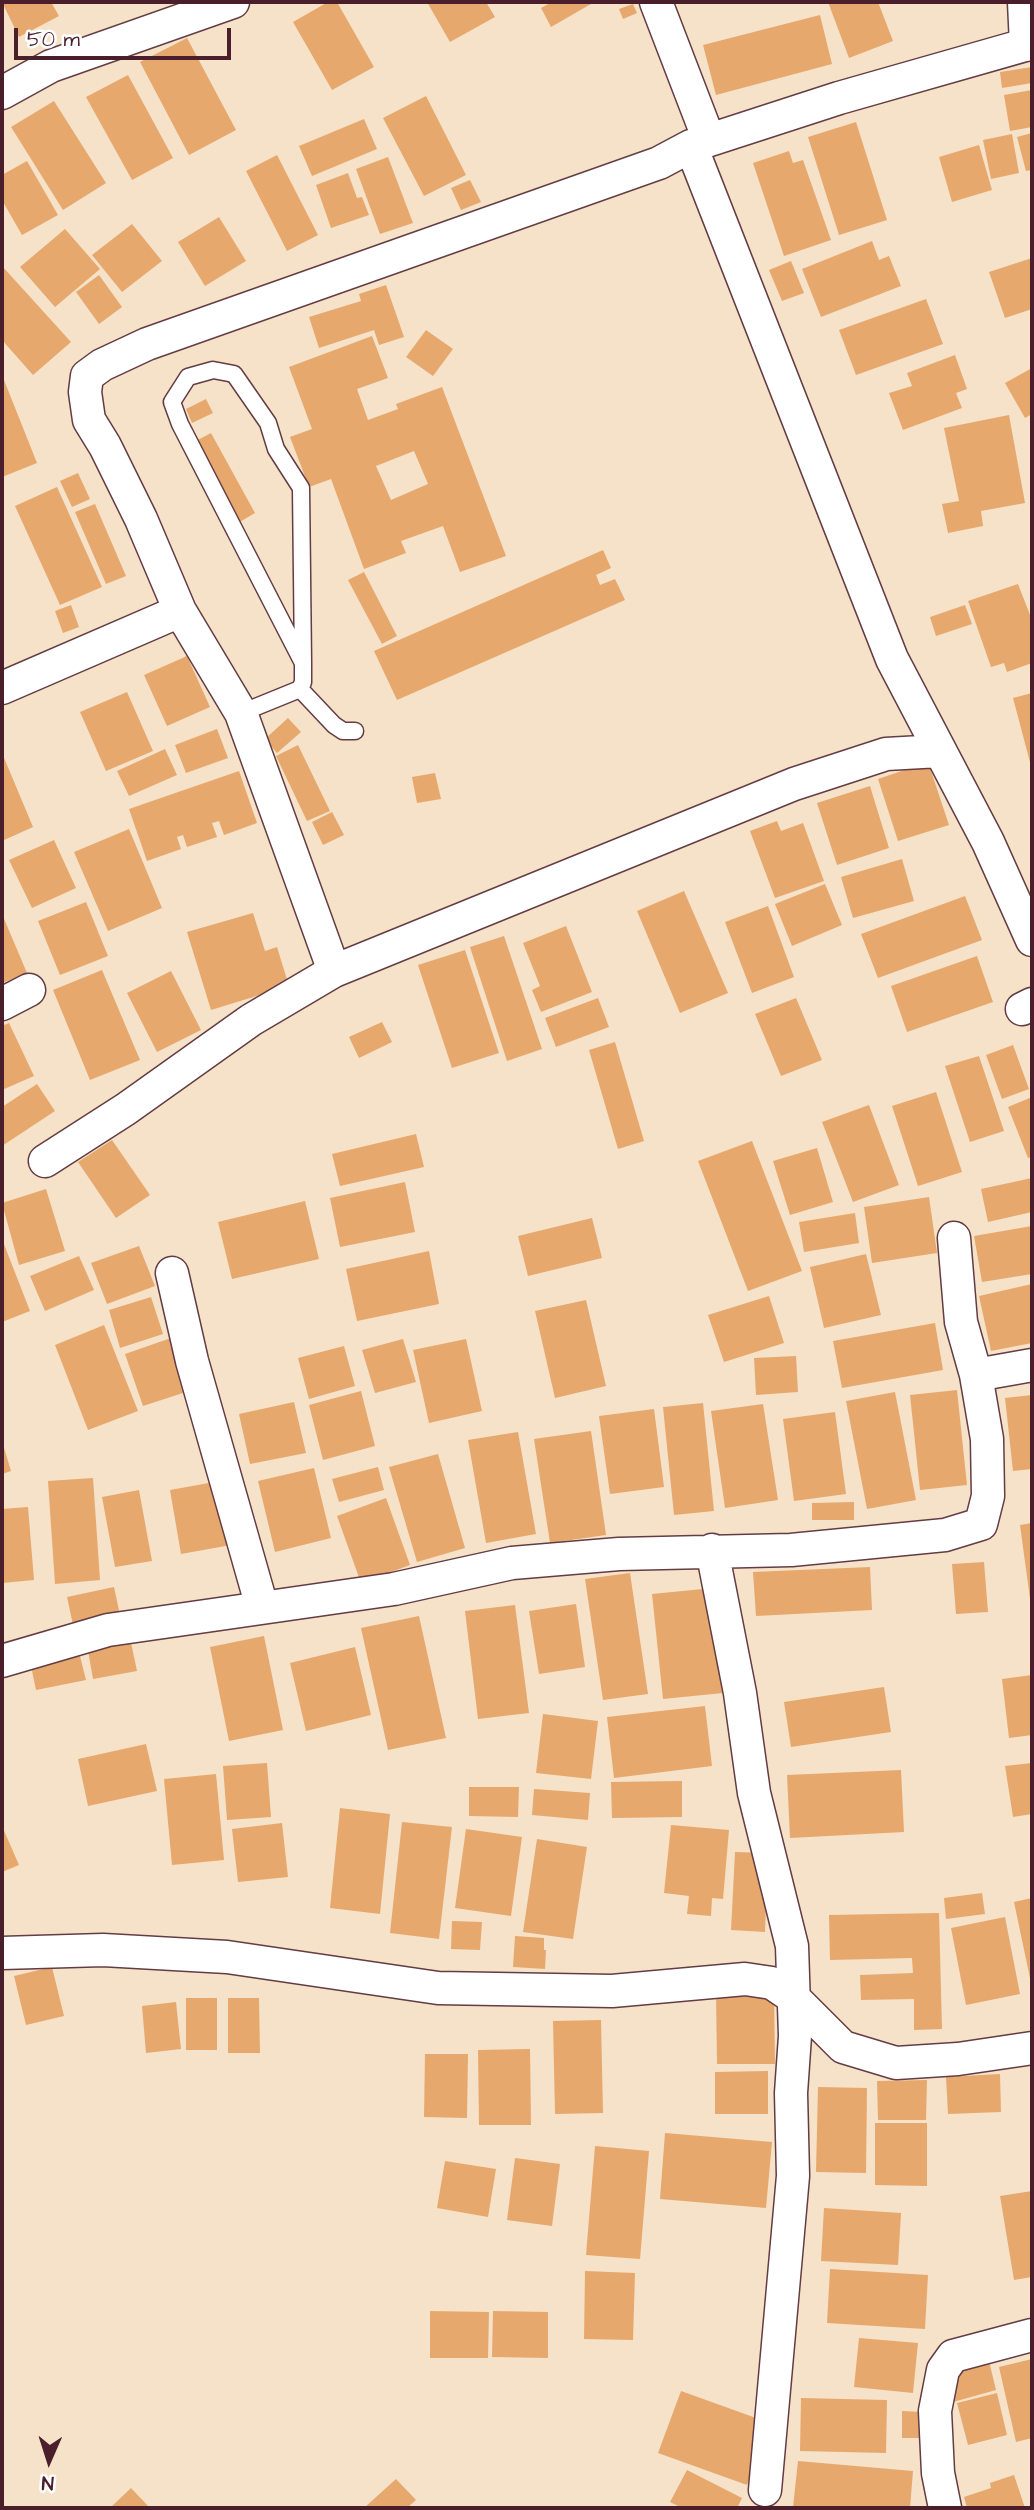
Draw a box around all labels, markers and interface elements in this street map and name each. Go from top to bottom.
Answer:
scale bar [18,14,234,58]
text: 50 m [27,25,80,54]
north arrow [14,2426,84,2496]
text: N [41,2469,55,2496]

